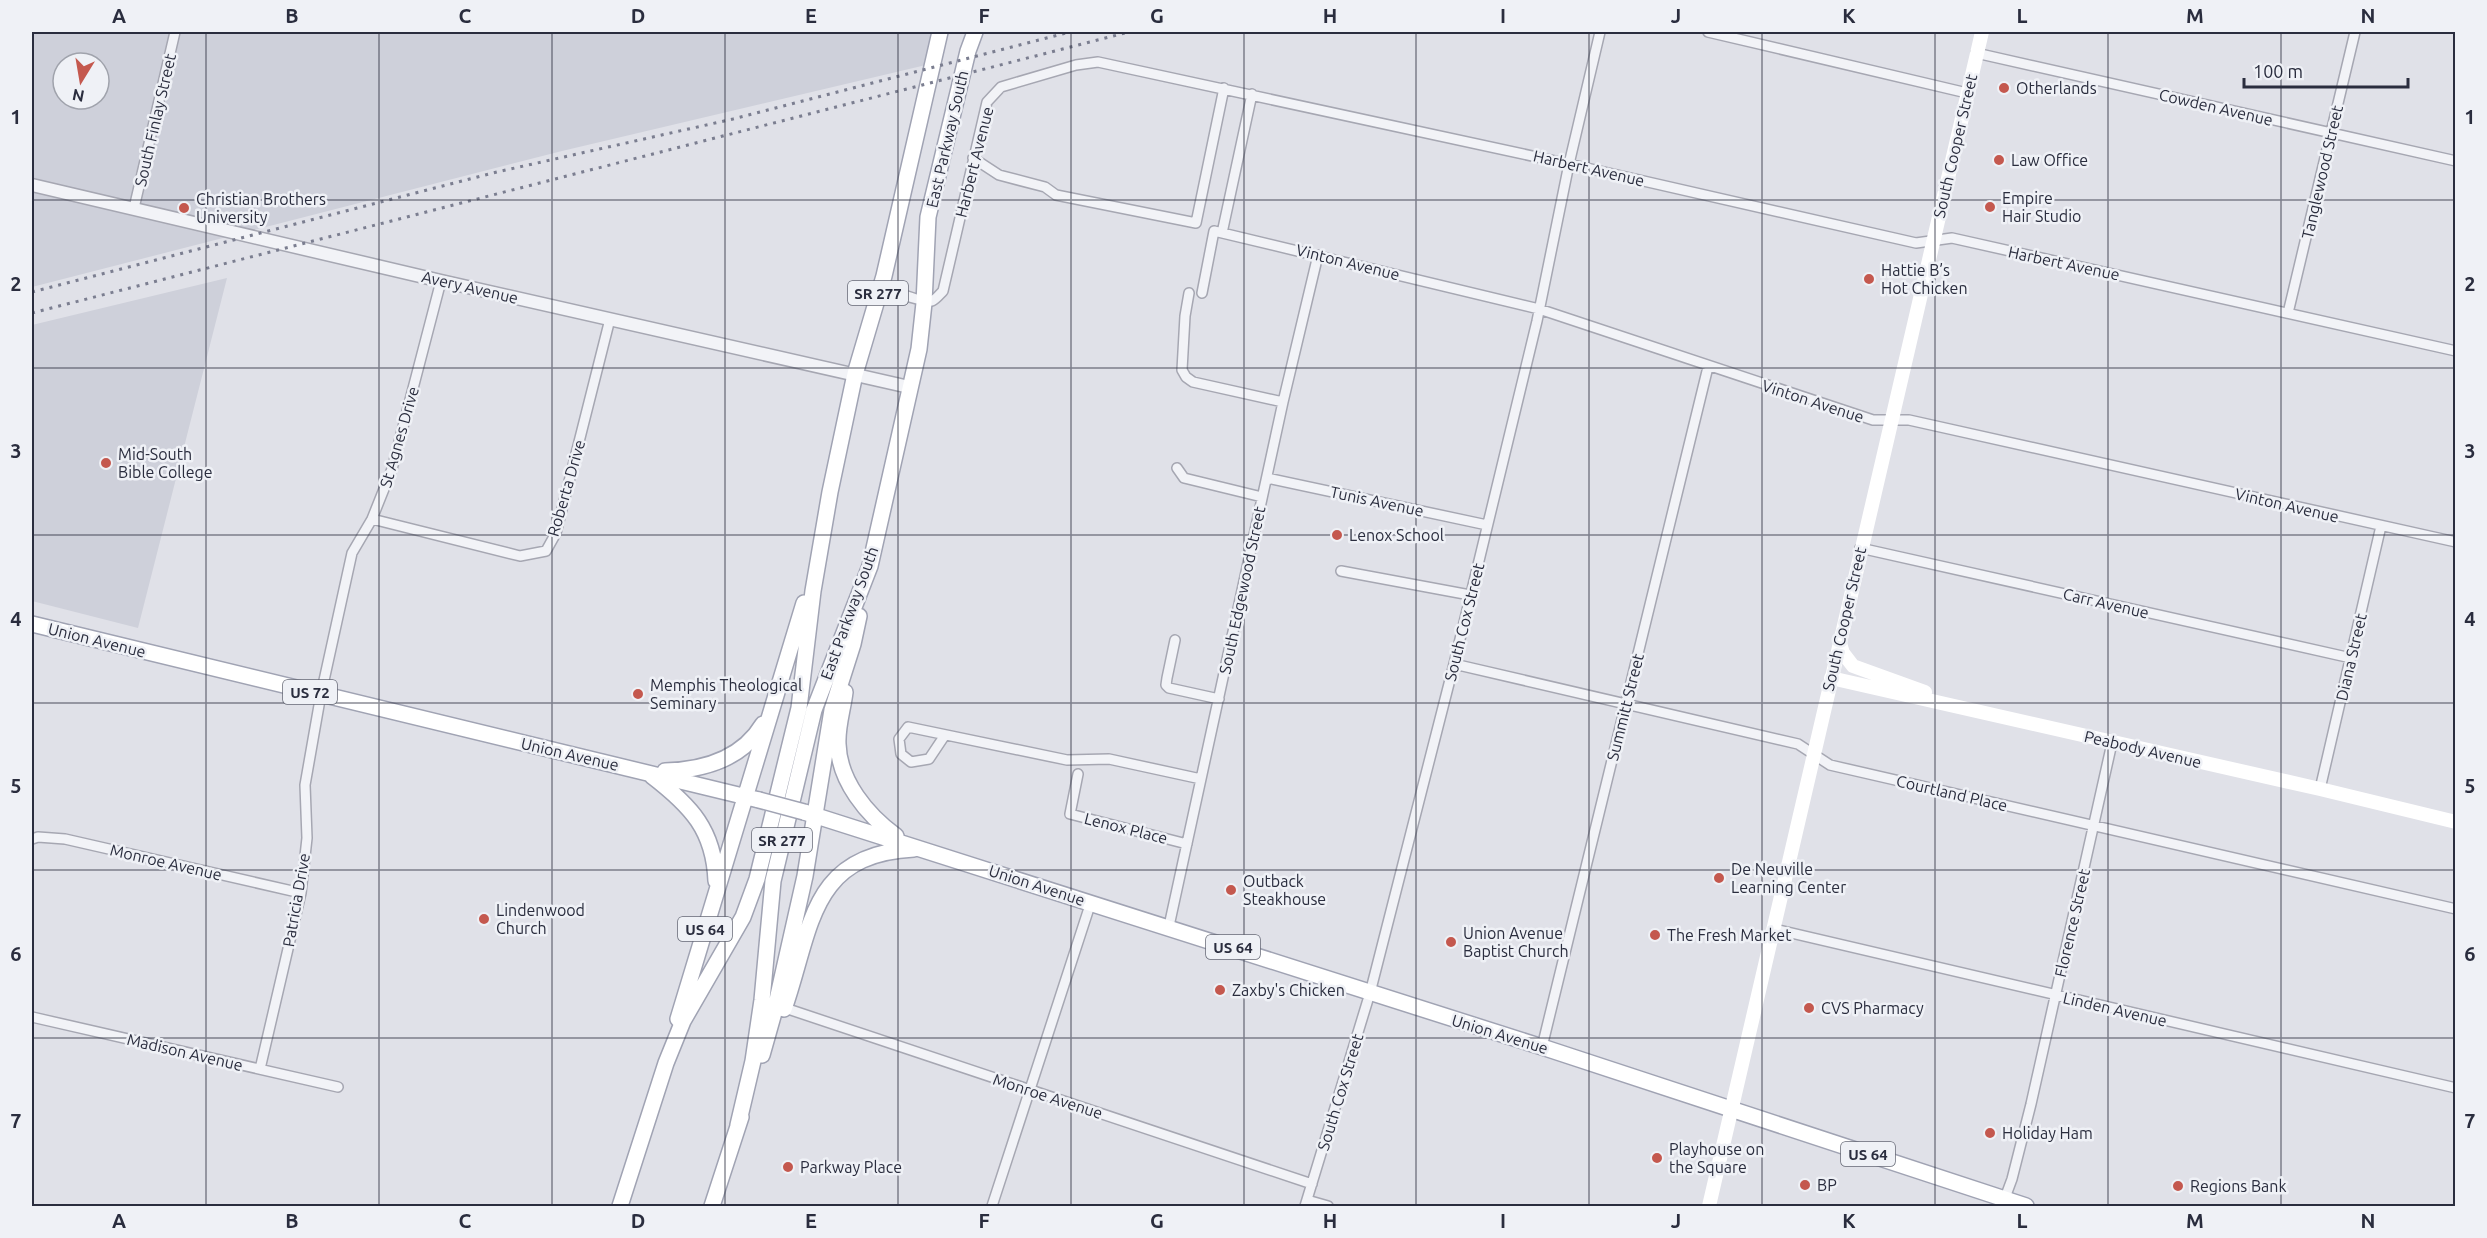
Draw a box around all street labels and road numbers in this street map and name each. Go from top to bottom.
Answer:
street label: South Finlay Street [131,51,179,188]
street label: East Parkway South [922,69,972,209]
street label: South Cooper Street [1930,72,1980,220]
street label: Cowden Avenue [2157,85,2275,129]
street label: Tanglewood Street [2298,103,2346,241]
street label: Harbert Avenue [952,105,996,219]
street label: Harbert Avenue [1532,146,1646,190]
street label: Vinton Avenue [1294,240,1402,284]
street label: Harbert Avenue [2007,242,2121,284]
street label: Avery Avenue [420,267,520,307]
road number: SR 277 [848,281,908,305]
street label: Vinton Avenue [1760,376,1866,426]
street label: St Agnes Drive [376,384,422,490]
street label: Roberta Drive [544,438,588,538]
street label: Tunis Avenue [1329,482,1425,520]
street label: Vinton Avenue [2233,484,2341,526]
street label: South Edgewood Street [1215,504,1269,676]
street label: East Parkway South [817,544,881,682]
street label: South Cooper Street [1819,545,1869,693]
street label: South Cox Street [1441,560,1488,683]
street label: Carr Avenue [2061,584,2151,622]
street label: Diana Street [2332,611,2370,702]
street label: Union Avenue [46,619,148,661]
street label: Summitt Street [1603,651,1647,763]
road number: US 72 [283,680,337,704]
street label: Peabody Avenue [2083,727,2203,771]
street label: Union Avenue [519,734,621,774]
street label: Courtland Place [1895,771,2009,815]
street label: Lenox Place [1082,809,1170,847]
road number: SR 277 [752,828,812,852]
street label: Monroe Avenue [108,840,224,884]
street label: Patricia Drive [279,852,313,948]
street label: Union Avenue [987,861,1087,909]
street label: Florence Street [2051,866,2093,979]
road number: US 64 [678,917,732,941]
road number: US 64 [1206,935,1260,959]
street label: Linden Avenue [2061,988,2169,1030]
street label: Union Avenue [1450,1011,1550,1057]
street label: Madison Avenue [125,1030,245,1074]
street label: South Cox Street [1314,1031,1367,1153]
street label: Monroe Avenue [991,1070,1105,1122]
road number: US 64 [1841,1142,1895,1166]

